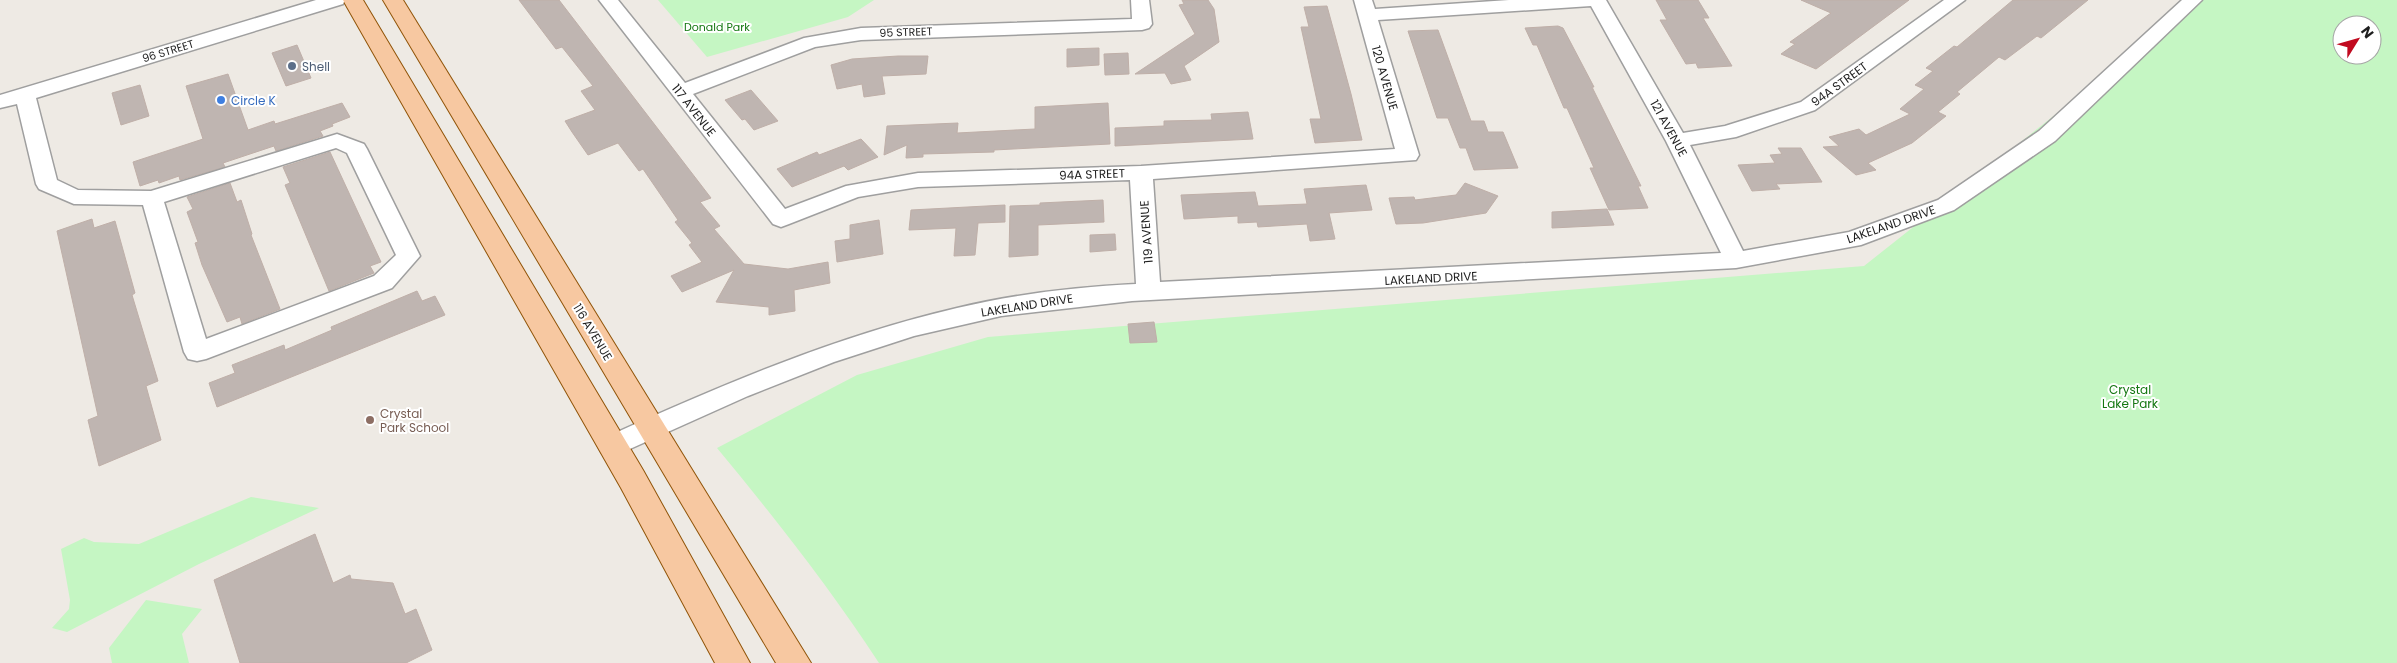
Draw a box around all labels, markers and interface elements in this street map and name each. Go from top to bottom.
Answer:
north arrow [2332,15,2382,65]
park label: Donald Park [684,19,750,35]
text: N [2356,22,2379,42]
street label: 95 STREET [879,23,933,41]
street label: 96 STREET [140,36,196,66]
street label: 120 AVENUE [1368,44,1402,112]
street label: 94A STREET [1807,57,1871,110]
place label: Shell [302,58,330,75]
marker: Shell [286,60,298,72]
street label: 117 AVENUE [668,80,720,140]
place label: Circle K [231,92,276,109]
marker: Circle K [215,94,227,106]
street label: 121 AVENUE [1646,96,1692,160]
street label: 94A STREET [1059,164,1126,184]
street label: 119 AVENUE [1135,200,1157,264]
street label: LAKELAND DRIVE [1844,201,1938,247]
street label: LAKELAND DRIVE [1384,267,1478,289]
street label: LAKELAND DRIVE [980,289,1074,321]
street label: 116 AVENUE [569,300,617,364]
park label: Crystal Lake Park [2102,381,2159,412]
place label: Crystal Park School [380,405,449,436]
marker: Crystal Park School [364,414,376,426]

